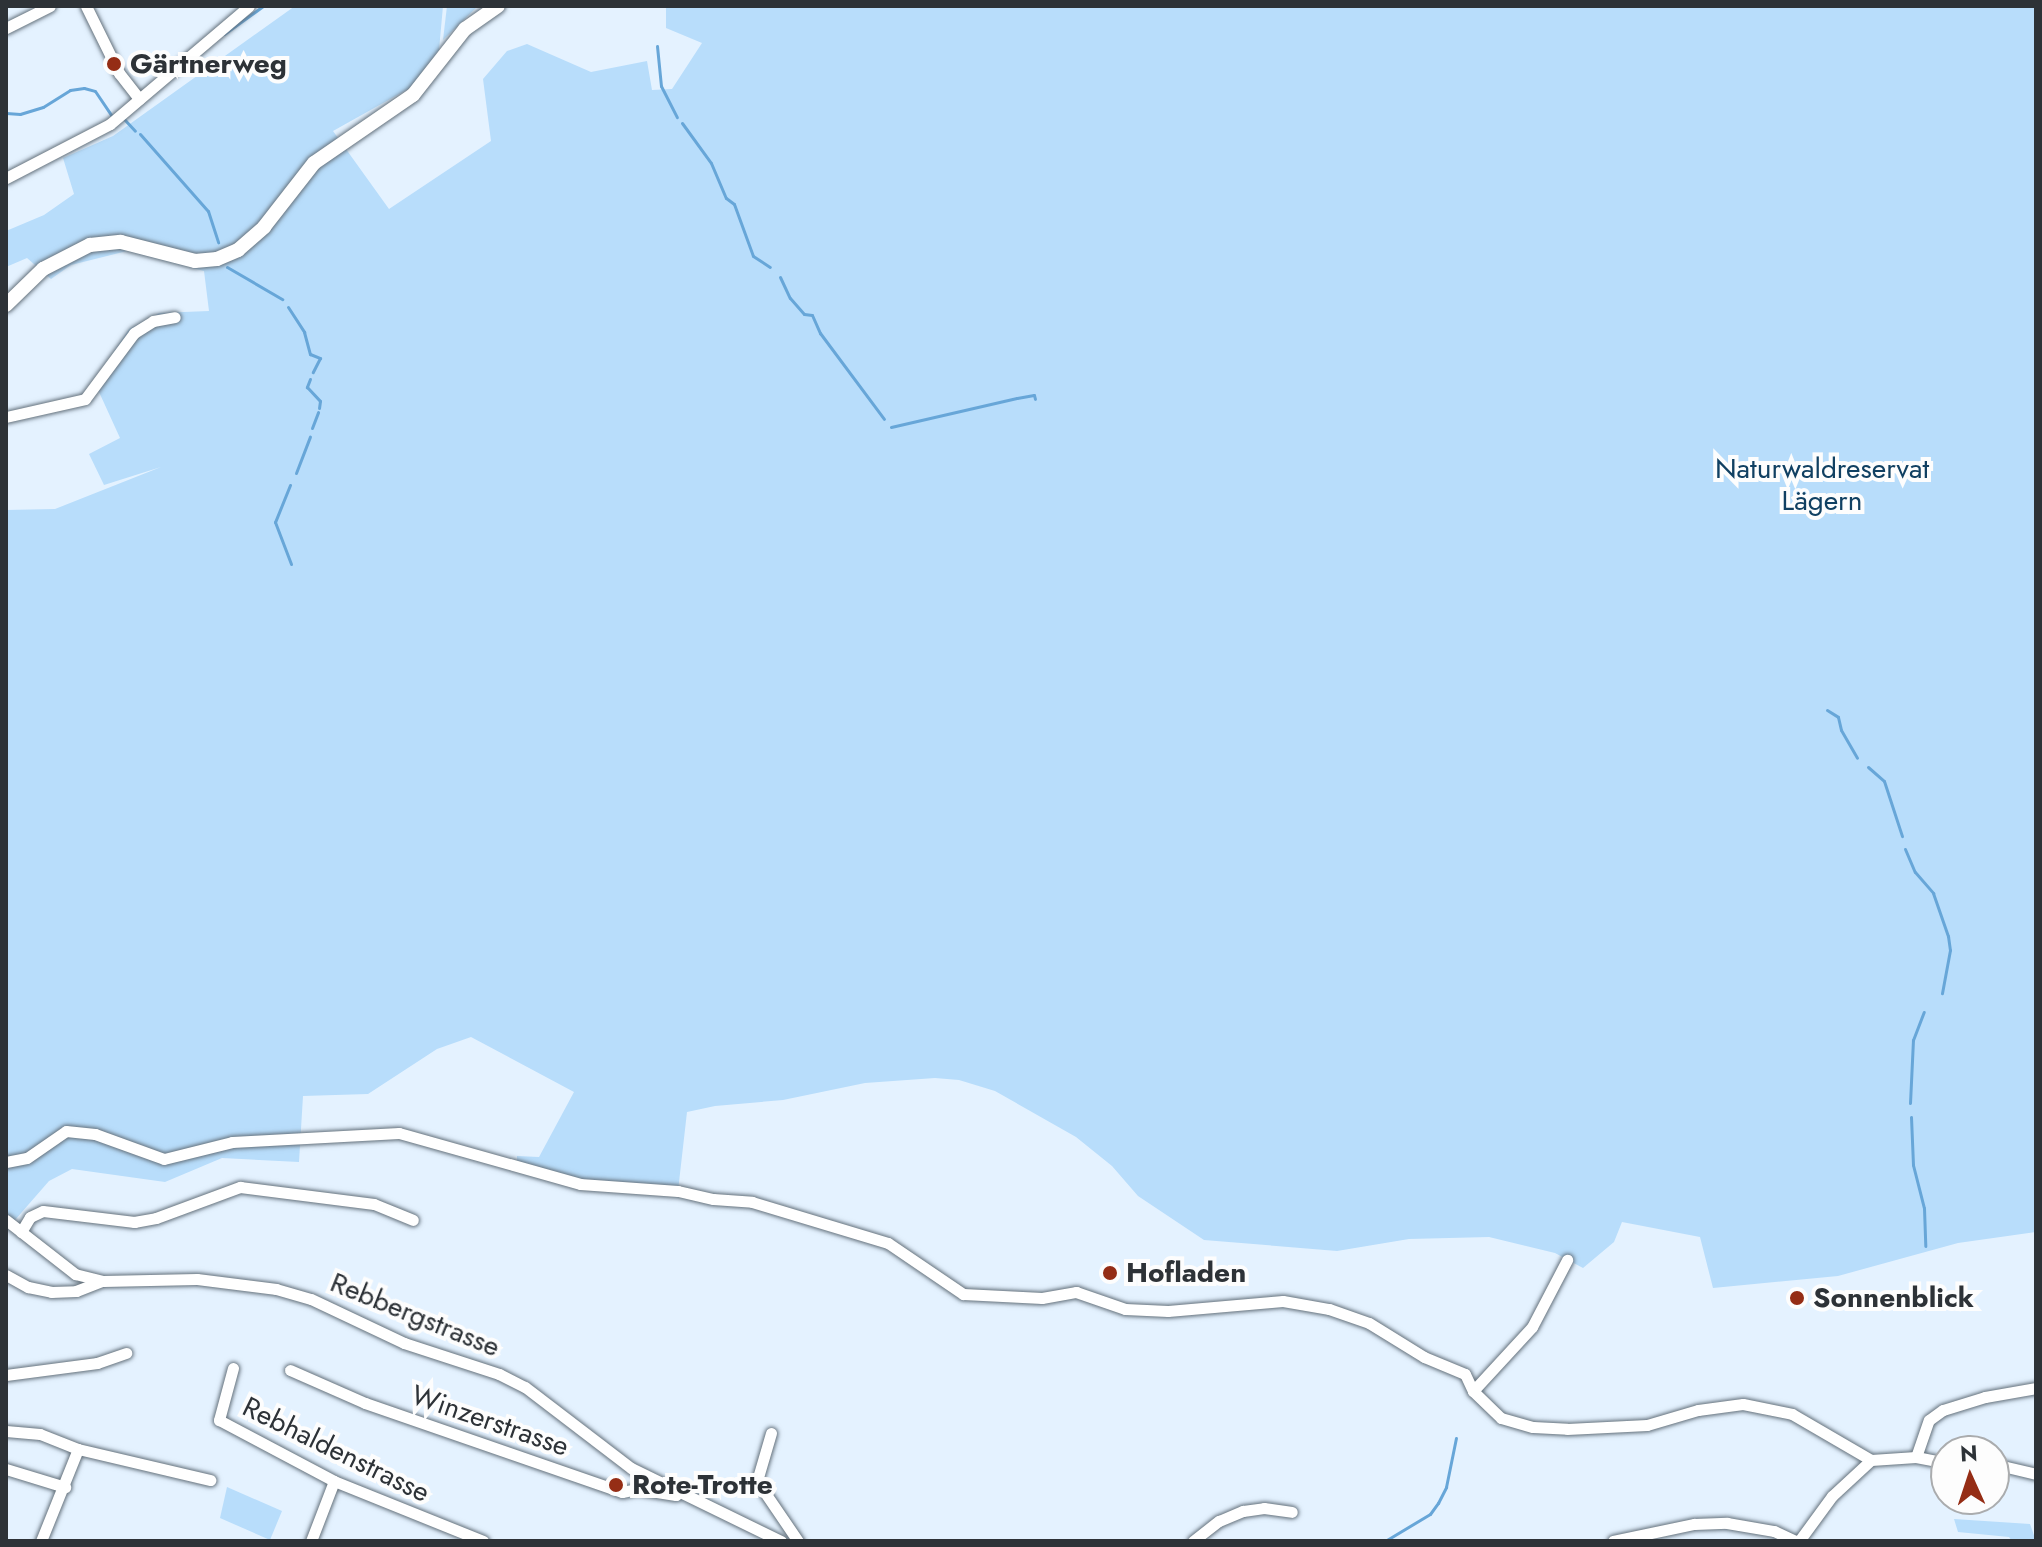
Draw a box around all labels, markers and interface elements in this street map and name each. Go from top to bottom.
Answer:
place label: Gärtnerweg [130,47,287,81]
marker: Gärtnerweg [105,55,123,73]
park label: Naturwaldreservat Lägern [1715,452,1929,518]
place label: Hofladen [1126,1256,1246,1290]
marker: Hofladen [1101,1264,1119,1282]
street label: Rebbergstrasse [325,1266,505,1364]
place label: Sonnenblick [1813,1281,1974,1315]
marker: Sonnenblick [1788,1289,1806,1307]
street label: Winzerstrasse [407,1378,573,1464]
street label: Rebhaldenstrasse [237,1390,435,1510]
north arrow [1930,1435,2010,1515]
text: N [1959,1437,1978,1469]
place label: Rote-Trotte [632,1468,773,1502]
marker: Rote-Trotte [607,1476,625,1494]

